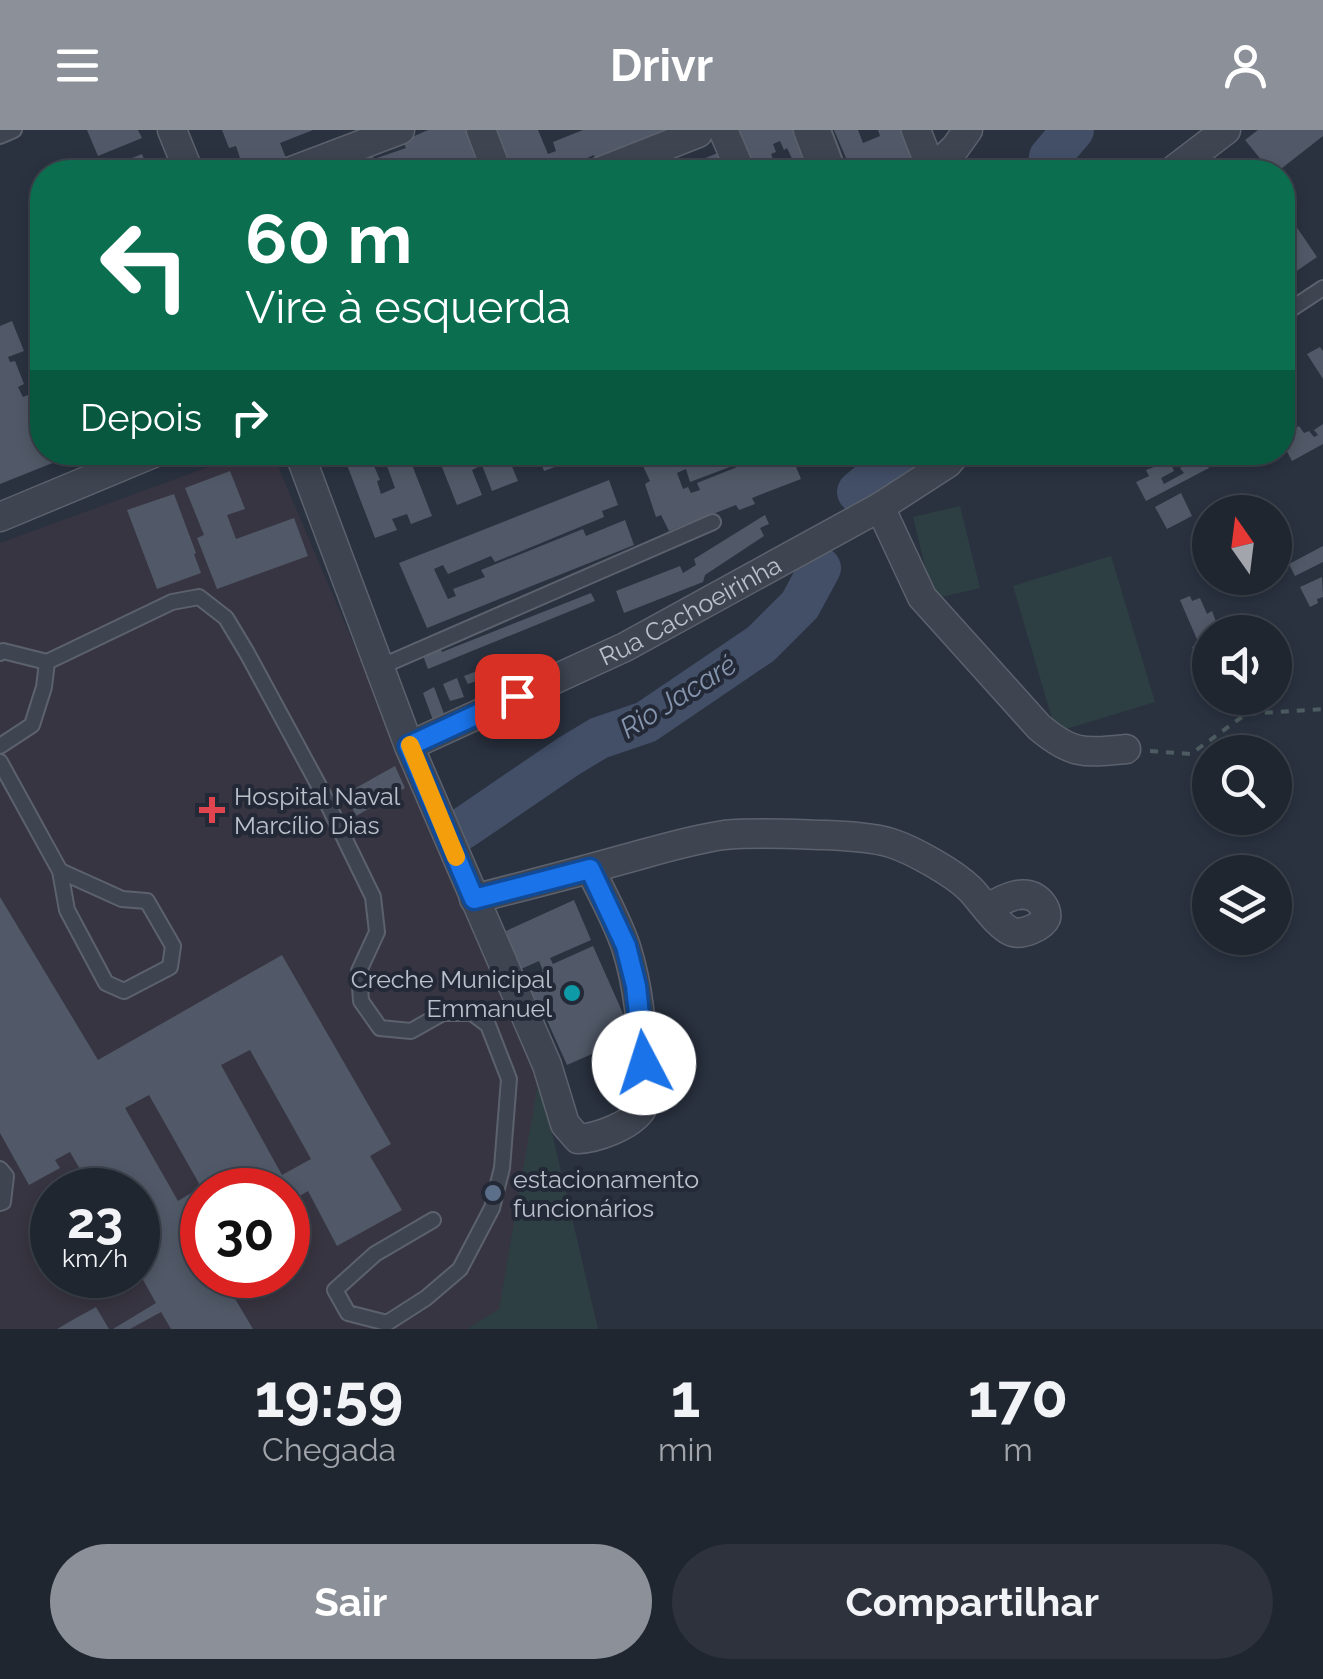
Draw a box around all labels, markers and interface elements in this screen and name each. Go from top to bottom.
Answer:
icon: menu [50,38,105,93]
icon: person [1218,38,1273,93]
text: Drivr [610,39,713,92]
text: 60 m [245,197,412,279]
icon: left [80,200,210,330]
text: Vire à esquerda [245,281,571,334]
icon: right [222,390,277,445]
text: Depois [80,395,202,440]
north arrow [1192,495,1292,595]
map controls [1192,495,1292,955]
street label: Rua Cachoeirinha [594,549,786,672]
button: sound [1192,615,1292,715]
water label: Rio Jacaré [614,648,743,745]
pin [475,654,560,739]
icon: arrive [490,669,545,724]
button: search [1192,735,1292,835]
place label: Hospital Naval Marcílio Dias [234,781,401,840]
marker: Hospital Naval Marcílio Dias [199,797,225,823]
button: layers [1192,855,1292,955]
place label: Creche Municipal Emmanuel [351,964,552,1023]
marker: Creche Municipal Emmanuel [561,982,583,1004]
position arrow [592,1011,696,1115]
place label: estacionamento funcionários [513,1164,699,1223]
speed limit sign: 30 [180,1168,310,1298]
marker: estacionamento funcionários [482,1182,504,1204]
text: 23 [67,1191,123,1250]
text: km/h [62,1243,128,1273]
text: 19:59 [255,1361,403,1431]
text: 1 [671,1361,700,1431]
text: 170 [968,1361,1068,1431]
text: Chegada [262,1431,396,1468]
text: min [658,1431,713,1468]
text: m [1003,1431,1033,1468]
button: Sair [50,1544,652,1659]
button: Compartilhar [672,1544,1273,1659]

